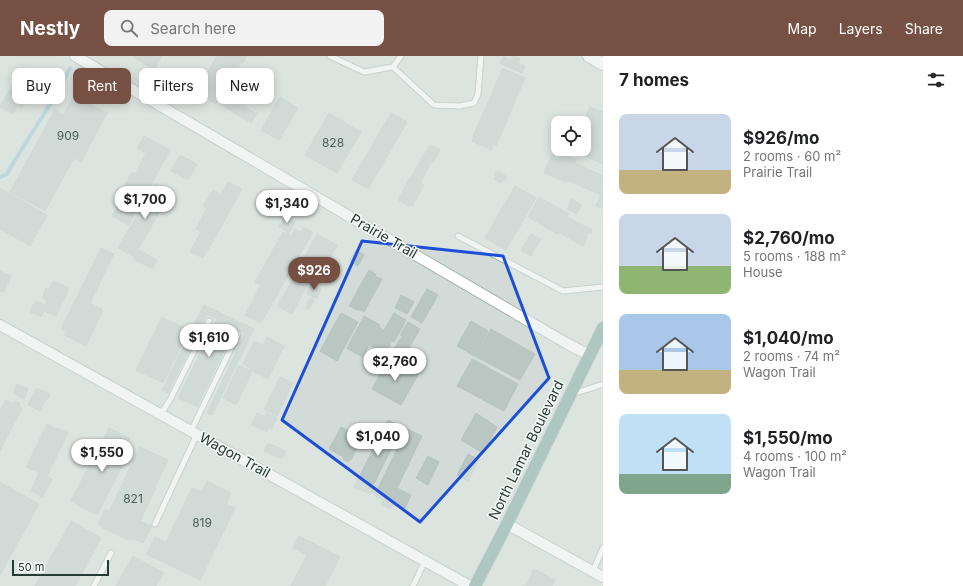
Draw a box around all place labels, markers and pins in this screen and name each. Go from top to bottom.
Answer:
pin: $1,700 [112,186,178,220]
pin: $1,340 [254,190,320,224]
pin: $926 [290,257,338,291]
pin: $1,610 [176,324,242,358]
pin: $2,760 [362,348,428,382]
pin: $1,040 [345,423,411,457]
pin: $1,550 [69,439,135,473]

